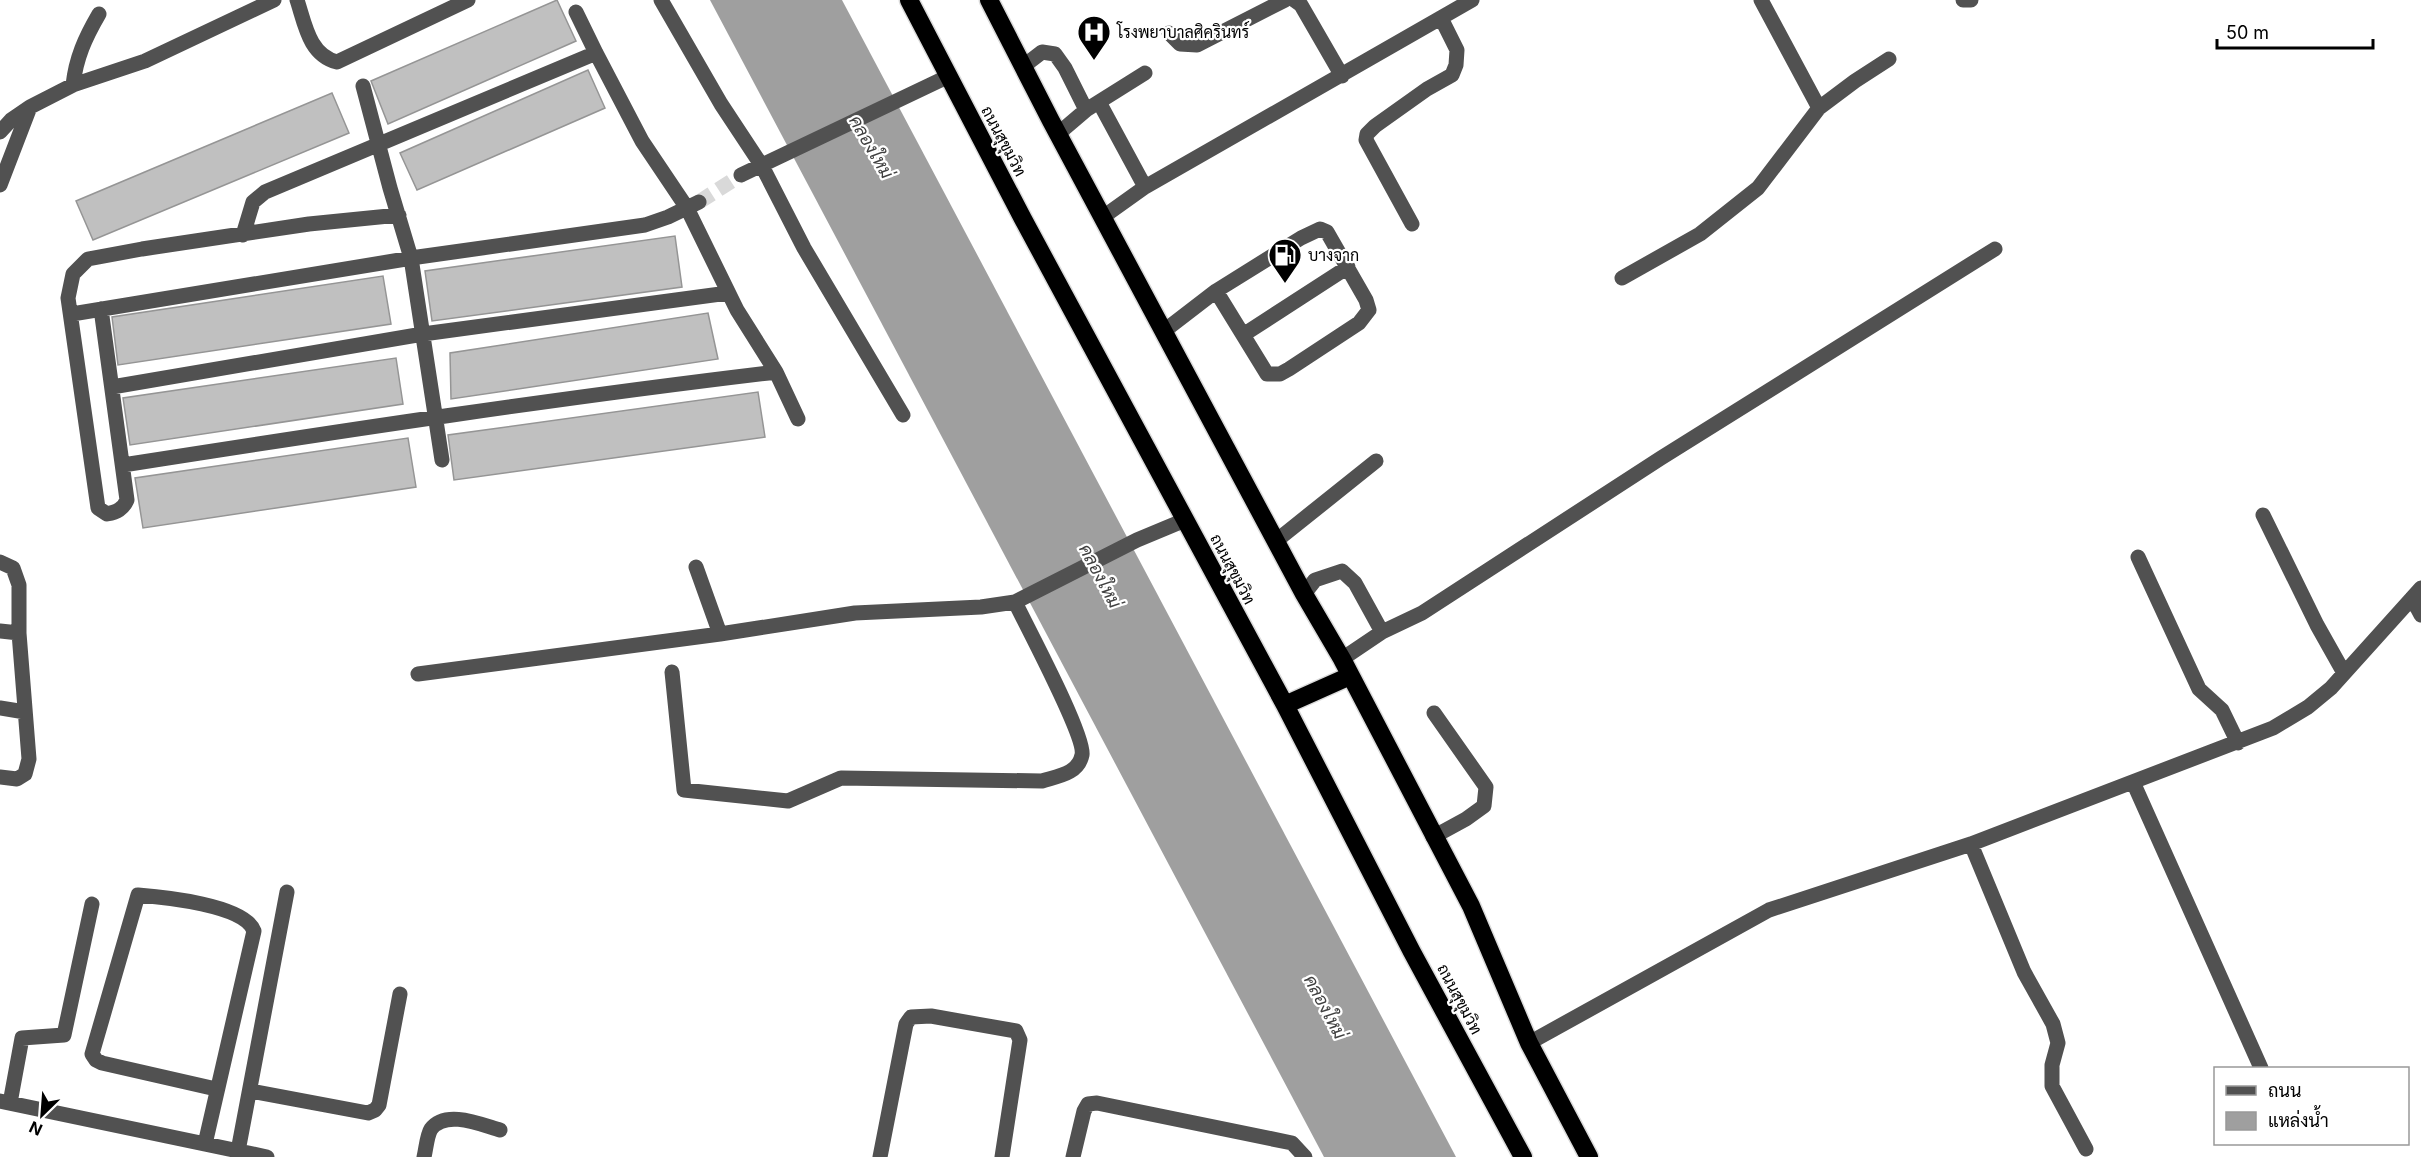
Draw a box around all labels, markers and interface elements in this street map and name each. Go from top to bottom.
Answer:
scale bar [2217,12,2373,50]
hospital icon: โรงพยาบาลศิครินทร์ [1076,14,1112,61]
place label: โรงพยาบาลศิครินทร์ [1116,20,1250,42]
text: 50 m [2226,22,2269,43]
street label: ถนนสุขุมวิท [975,102,1031,181]
water label: คลองใหม่ [845,110,900,183]
fuel station icon: บางจาก [1267,237,1303,284]
place label: บางจาก [1308,245,1359,265]
street label: ถนนสุขุมวิท [1204,530,1260,609]
water label: คลองใหม่ [1075,539,1128,612]
street label: ถนนสุขุมวิท [1431,960,1487,1039]
water label: คลองใหม่ [1300,970,1353,1043]
legend [2214,1067,2409,1145]
text: ถนน [2268,1080,2301,1101]
north arrow [12,1085,72,1145]
text: แหล่งน้ำ [2268,1105,2329,1131]
text: N [26,1117,45,1140]

